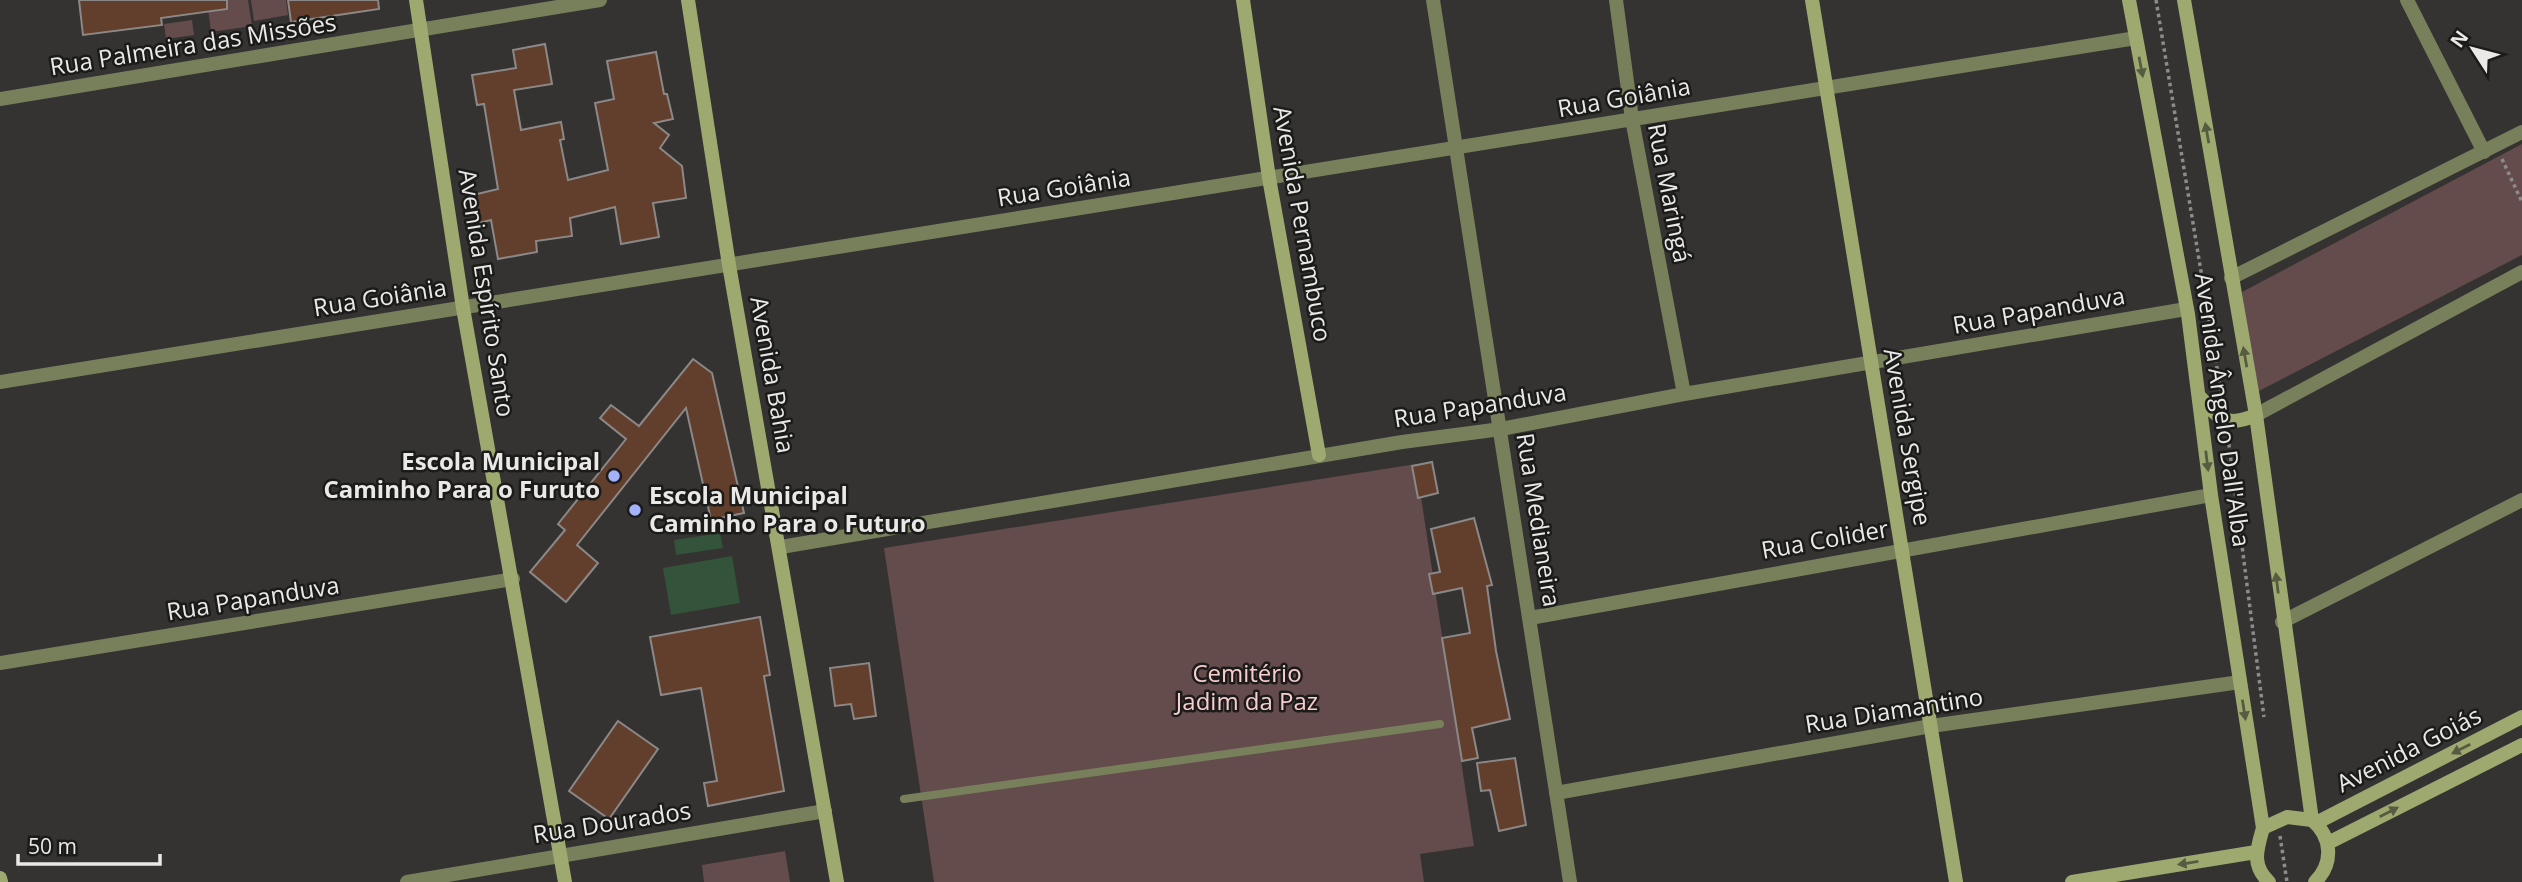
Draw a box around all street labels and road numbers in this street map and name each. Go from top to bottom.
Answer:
street label: Rua Palmeira das Missões [47,5,338,82]
street label: Rua Goiânia [1555,69,1693,124]
street label: Avenida Pernambuco [1266,103,1340,344]
street label: Rua Maringá [1641,120,1700,265]
street label: Rua Goiânia [995,160,1133,213]
street label: Avenida Espírito Santo [452,166,523,419]
street label: Rua Goiânia [311,270,449,323]
street label: Avenida Ângelo Dall'Alba [2188,271,2259,549]
street label: Rua Papanduva [1950,278,2127,341]
street label: Avenida Bahia [743,294,803,456]
street label: Avenida Sergipe [1877,346,1940,528]
street label: Rua Papanduva [1391,375,1568,434]
street label: Rua Medianeira [1509,430,1570,609]
street label: Rua Colider [1758,511,1891,566]
street label: Rua Papanduva [164,568,341,627]
street label: Rua Diamantino [1802,679,1985,740]
street label: Avenida Goiás [2330,698,2486,799]
street label: Rua Dourados [530,793,693,850]

